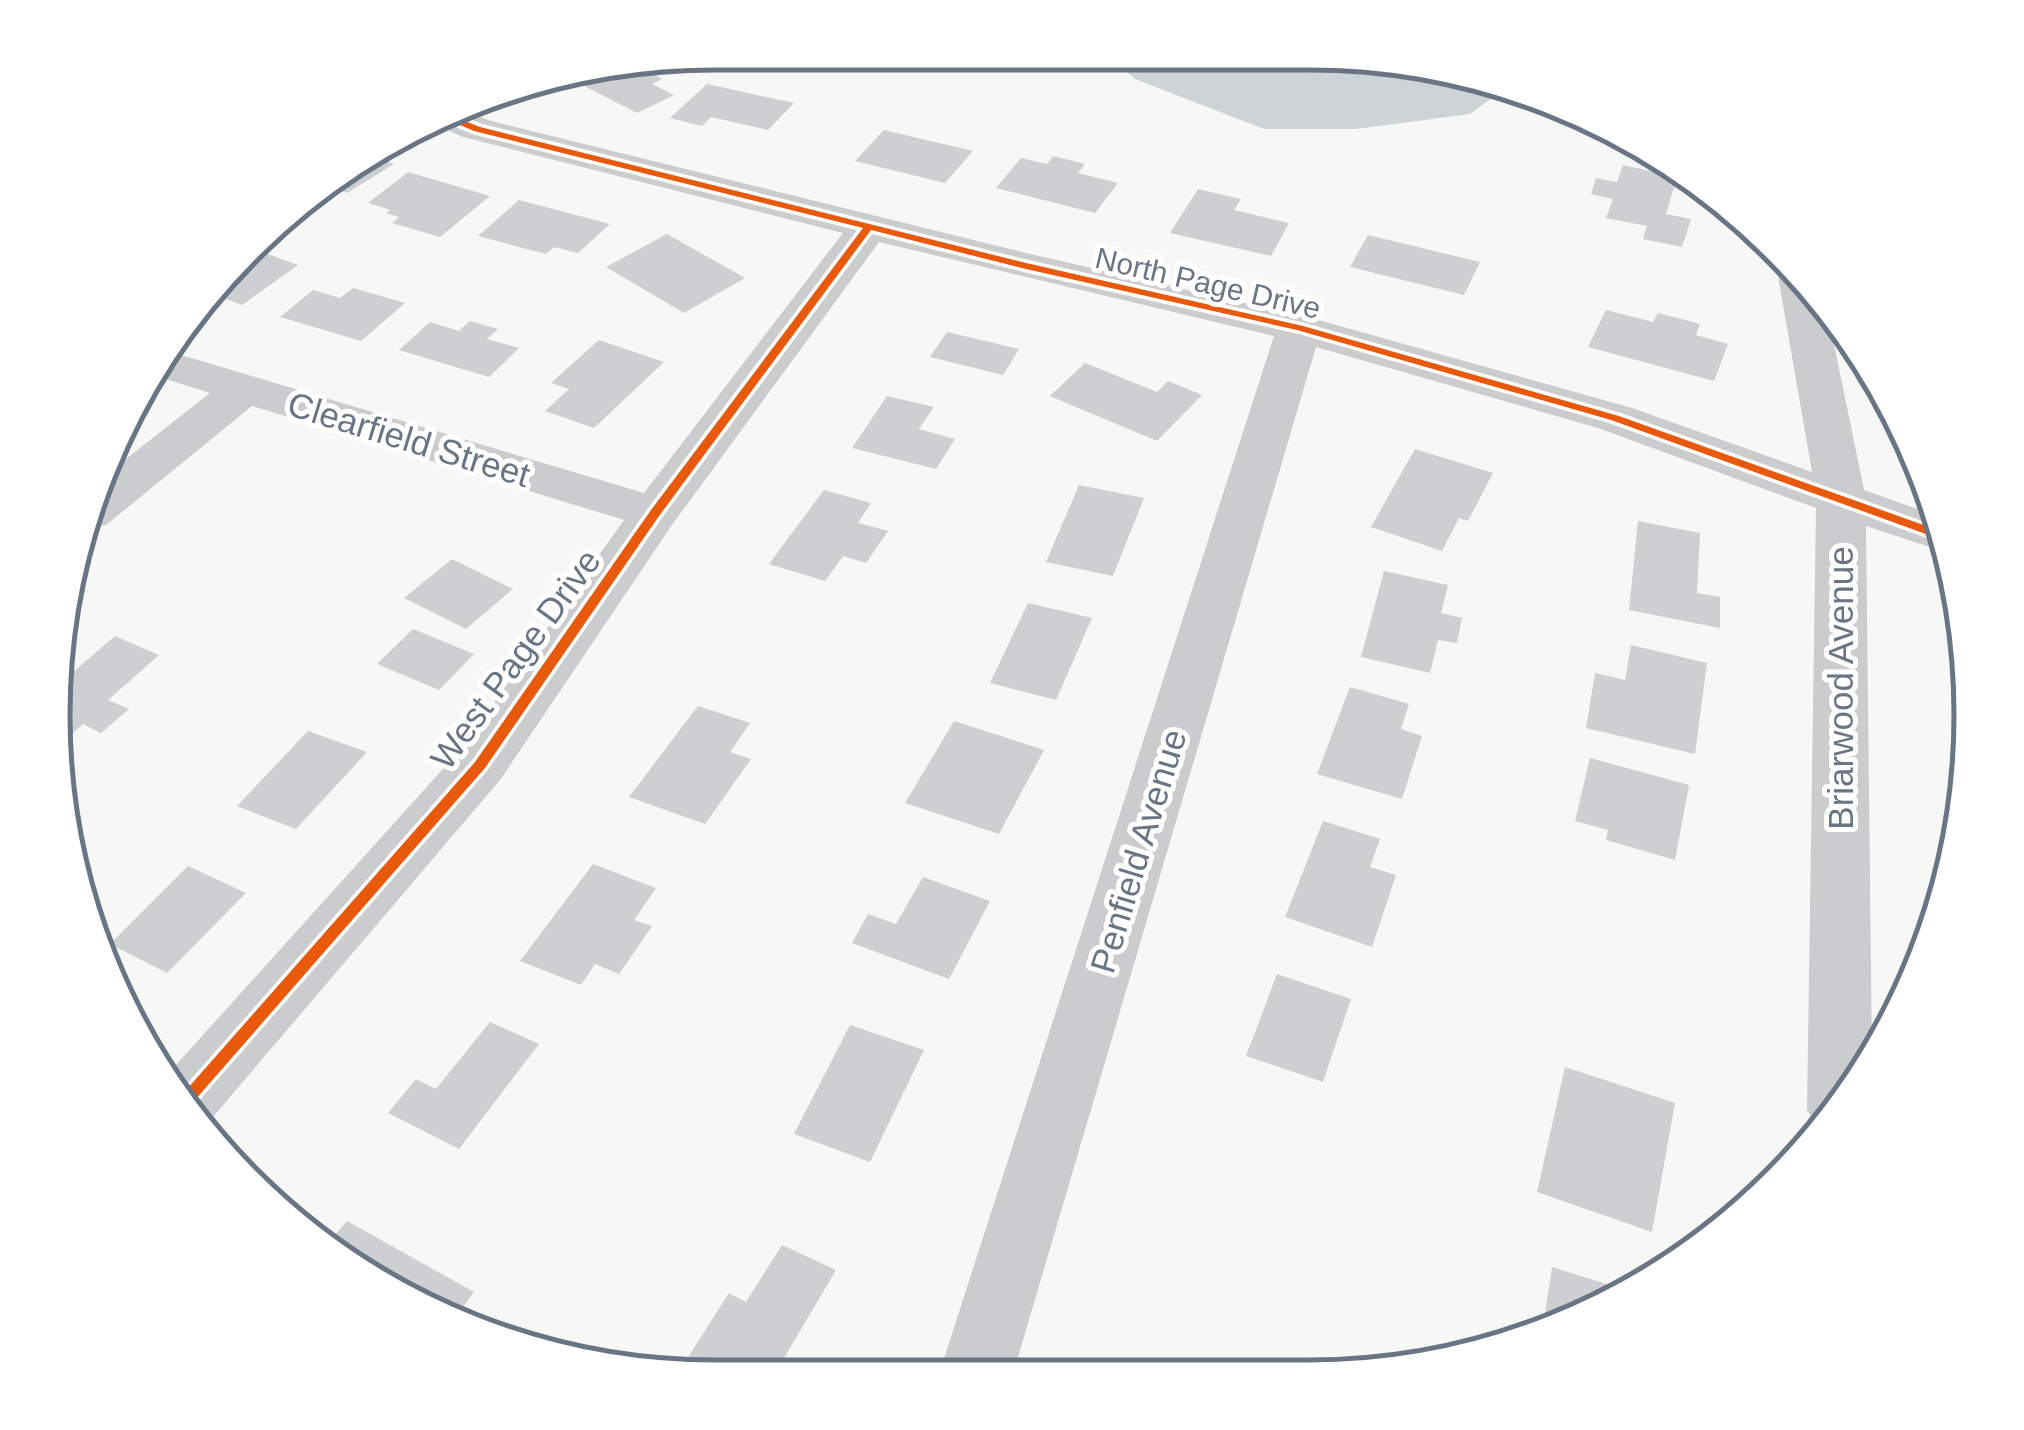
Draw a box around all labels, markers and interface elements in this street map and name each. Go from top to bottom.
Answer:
street label: North Page Drive [1092,241,1324,325]
street label: Clearfield Street [283,384,535,494]
street label: West Page Drive [422,542,608,776]
street label: Briarwood Avenue [1821,546,1860,830]
street label: Penfield Avenue [1082,725,1194,977]

